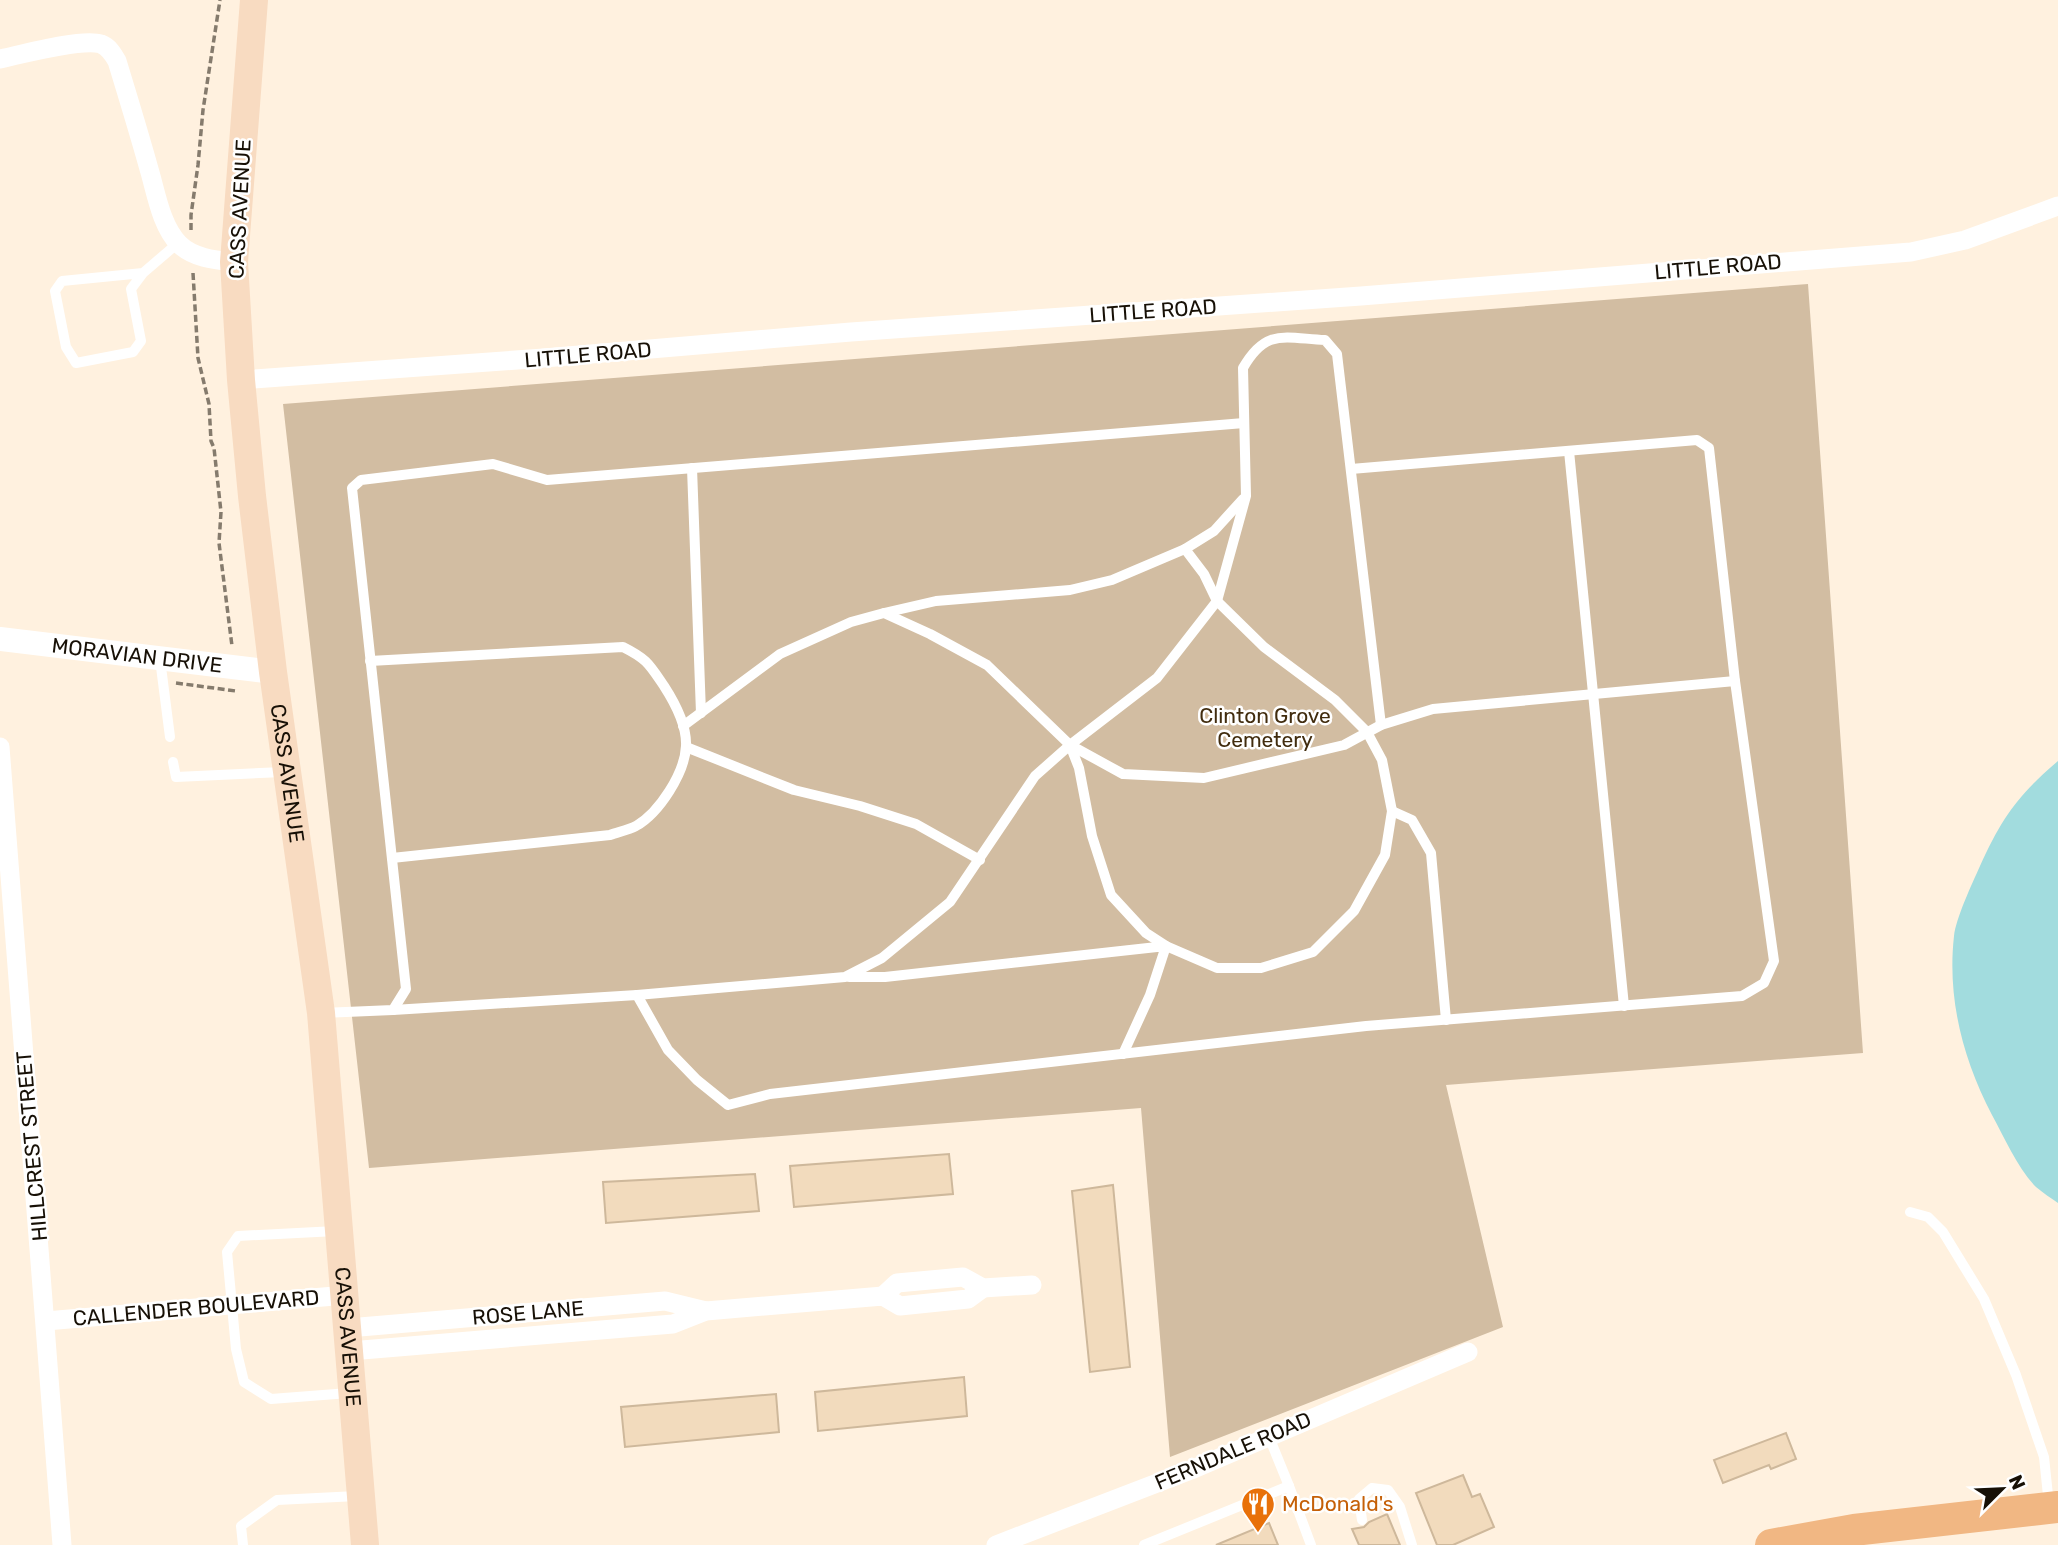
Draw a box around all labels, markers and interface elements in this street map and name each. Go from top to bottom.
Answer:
street label: CASS AVENUE [223,138,256,280]
street label: LITTLE ROAD [1653,248,1783,285]
street label: LITTLE ROAD [1088,294,1218,327]
street label: LITTLE ROAD [523,336,653,373]
street label: MORAVIAN DRIVE [50,632,224,678]
street label: CASS AVENUE [266,702,310,844]
park label: Clinton Grove Cemetery [1199,703,1331,752]
street label: HILLCREST STREET [11,1050,52,1242]
street label: CASS AVENUE [330,1266,367,1408]
street label: CALLENDER BOULEVARD [72,1284,320,1331]
street label: ROSE LANE [471,1295,585,1330]
street label: FERNDALE ROAD [1151,1406,1315,1495]
north arrow [1967,1454,2037,1524]
text: N [2004,1471,2030,1493]
restaurant icon: McDonald's [1239,1485,1277,1534]
place label: McDonald's [1282,1491,1394,1516]

